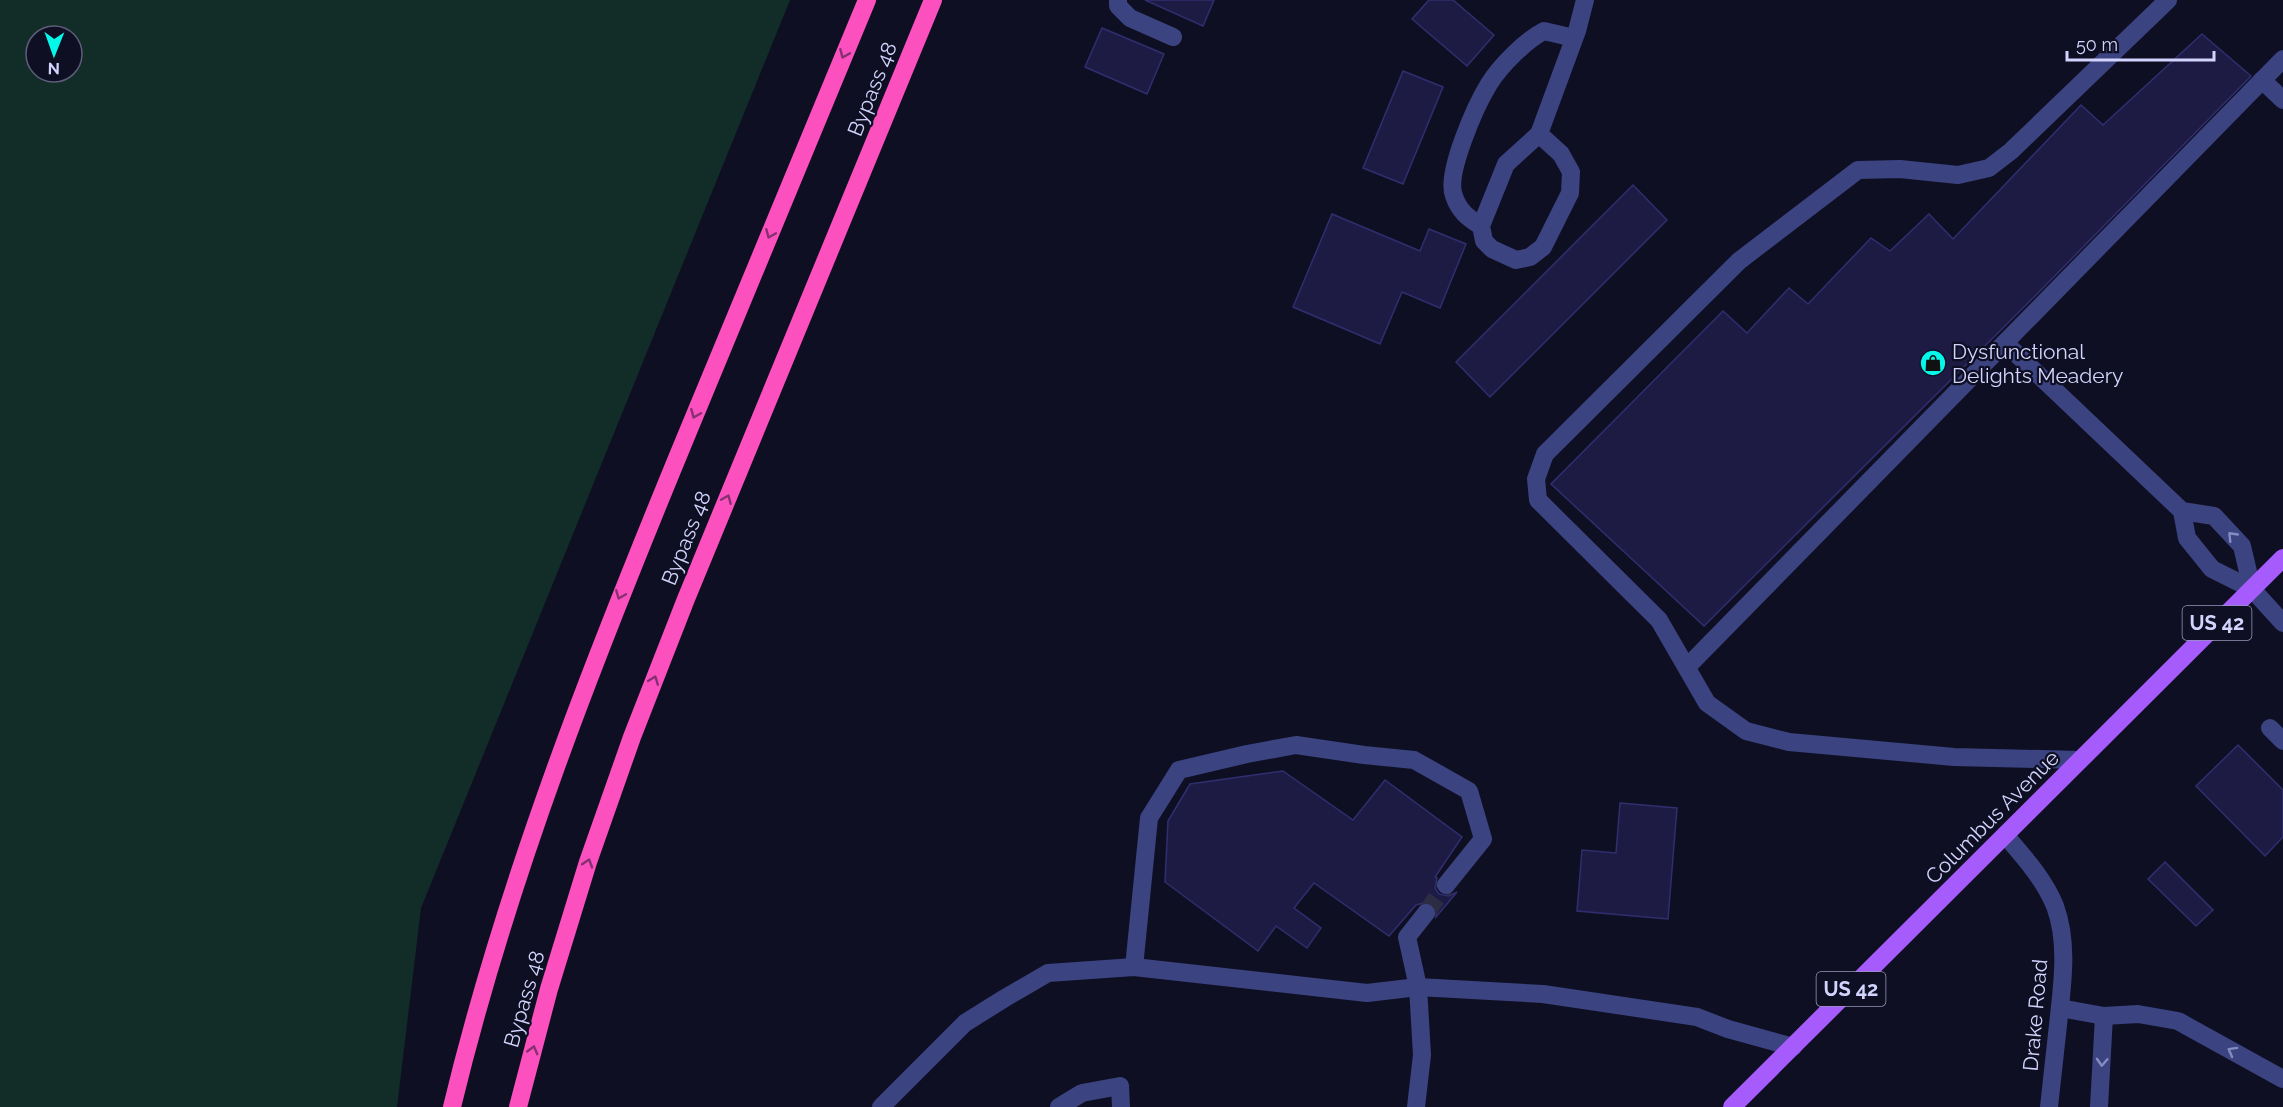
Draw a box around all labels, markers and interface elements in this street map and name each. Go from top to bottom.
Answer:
north arrow [24,24,84,84]
scale bar [2067,24,2214,62]
text: 50 m [2076,34,2118,55]
street label: Bypass 48 [842,38,902,140]
one-way arrow [839,48,851,59]
text: N [47,59,60,78]
one-way arrow [765,228,777,239]
place label: Dysfunctional Delights Meadery [1952,339,2123,388]
shop icon: Dysfunctional Delights Meadery [1918,348,1948,378]
one-way arrow [690,408,702,419]
street label: Bypass 48 [656,487,716,589]
one-way arrow [720,494,732,505]
one-way arrow [2228,532,2239,542]
one-way arrow [615,589,628,599]
road number: US 42 [2182,606,2252,640]
one-way arrow [647,675,660,686]
street label: Columbus Avenue [1920,745,2064,889]
one-way arrow [581,858,593,869]
street label: Bypass 48 [498,948,550,1050]
street label: Drake Road [2018,958,2052,1072]
road number: US 42 [1816,972,1886,1006]
one-way arrow [525,1046,538,1056]
one-way arrow [2228,1047,2238,1058]
one-way arrow [2095,1057,2108,1066]

